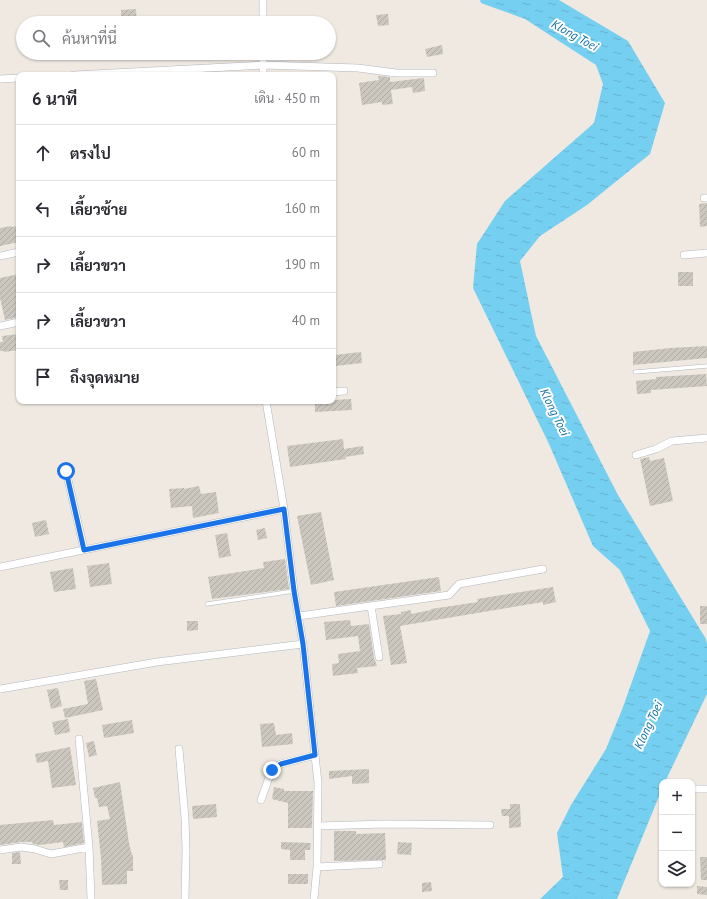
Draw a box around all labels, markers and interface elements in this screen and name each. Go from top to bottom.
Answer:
search box [16,16,336,60]
water label: Klong Toei [549,16,602,54]
icon: search [30,27,52,49]
text: ค้นหาที่นี่ [62,29,117,48]
text: 6 นาที [32,88,77,110]
text: เดิน · 450 m [254,90,320,107]
icon: ahead [32,142,54,164]
text: ตรงไป [70,144,111,163]
text: 60 m [292,144,320,161]
icon: left [32,198,54,220]
text: เลี้ยวซ้าย [70,200,127,219]
text: 160 m [285,200,320,217]
icon: right [32,254,54,276]
text: เลี้ยวขวา [70,256,126,275]
text: 190 m [285,256,320,273]
icon: right [32,310,54,332]
text: เลี้ยวขวา [70,312,126,331]
text: 40 m [292,312,320,329]
icon: arrive [32,366,54,388]
text: ถึงจุดหมาย [70,368,140,387]
water label: Klong Toei [537,386,573,439]
route start [57,462,75,480]
water label: Klong Toei [630,698,666,751]
route end [263,761,281,779]
map controls [659,779,695,887]
button: + [659,779,695,815]
button: − [659,815,695,851]
button: layers [659,851,695,887]

